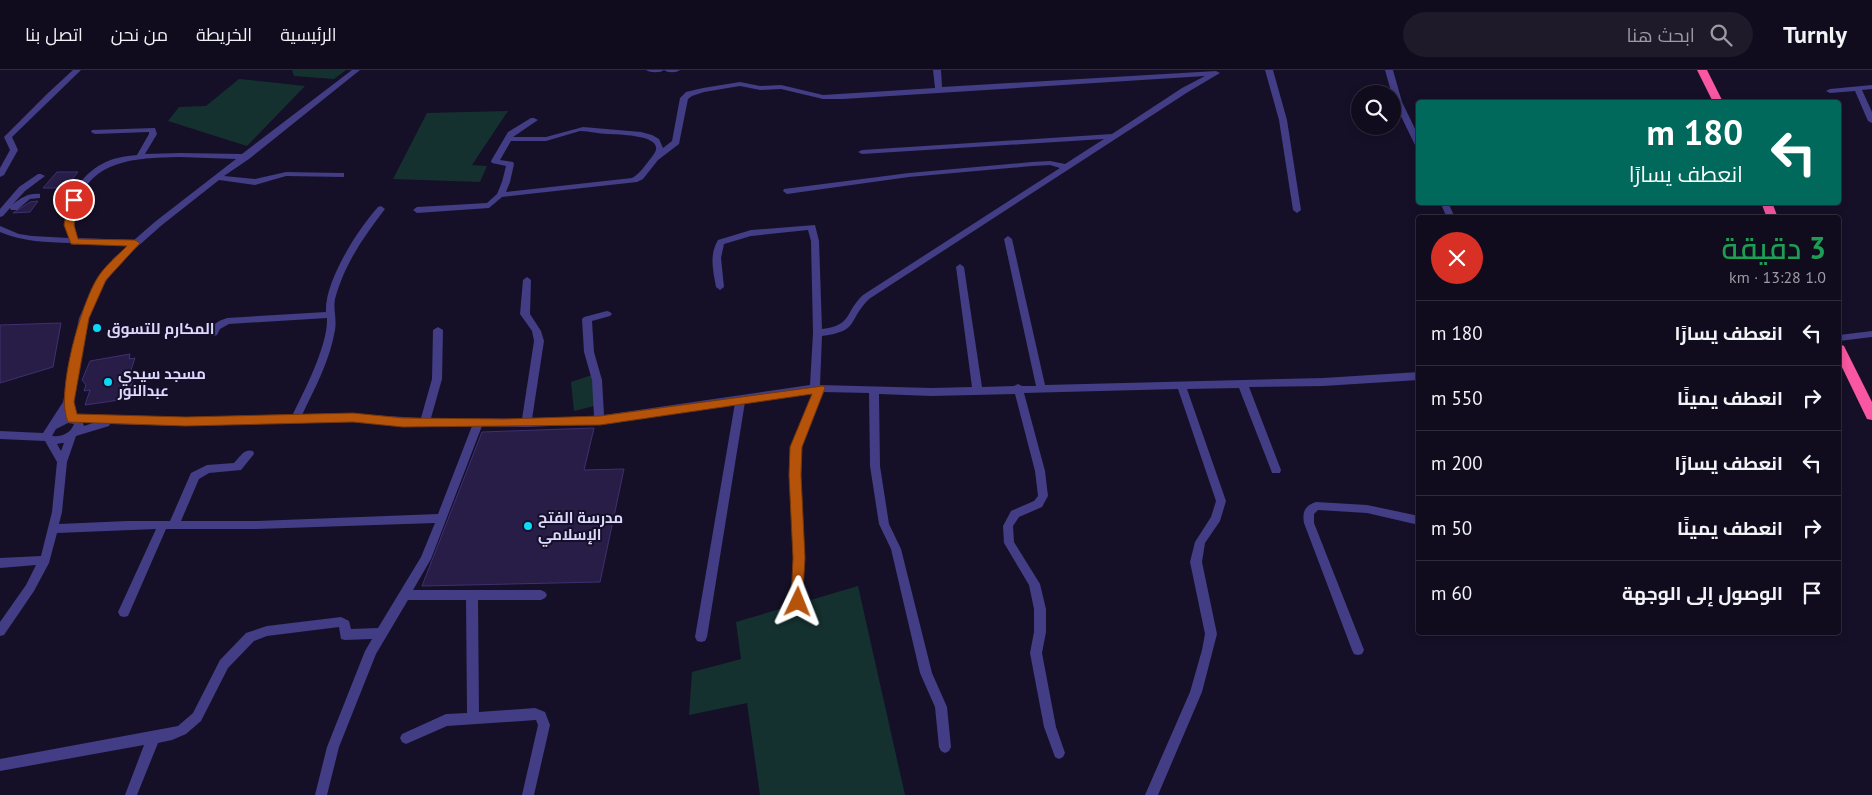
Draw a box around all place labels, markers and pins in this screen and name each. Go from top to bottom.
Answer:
pin [53,179,95,221]
place label: المكارم للتسوق [107,319,214,339]
marker: المكارم للتسوق [91,322,103,334]
place label: مسجد سيدي عبدالنور [117,364,206,400]
marker: مسجد سيدي عبدالنور [102,376,114,388]
place label: مدرسة الفتح الإسلامي [538,508,623,547]
marker: مدرسة الفتح الإسلامي [522,520,534,532]

